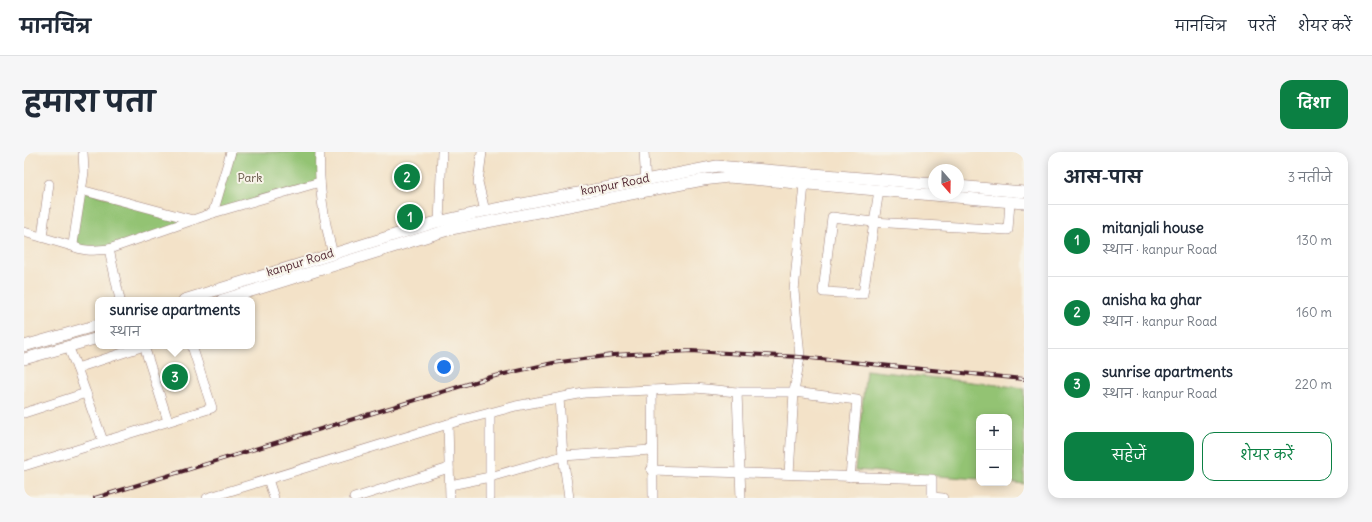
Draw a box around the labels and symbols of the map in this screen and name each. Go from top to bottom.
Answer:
pin: 2 [394,162,420,192]
north arrow [928,164,964,200]
park label: Park [238,170,262,185]
street label: kanpur Road [579,170,651,198]
pin: 1 [397,202,423,232]
street label: kanpur Road [265,245,335,279]
your location [434,357,454,377]
pin: 3 [162,362,188,392]

